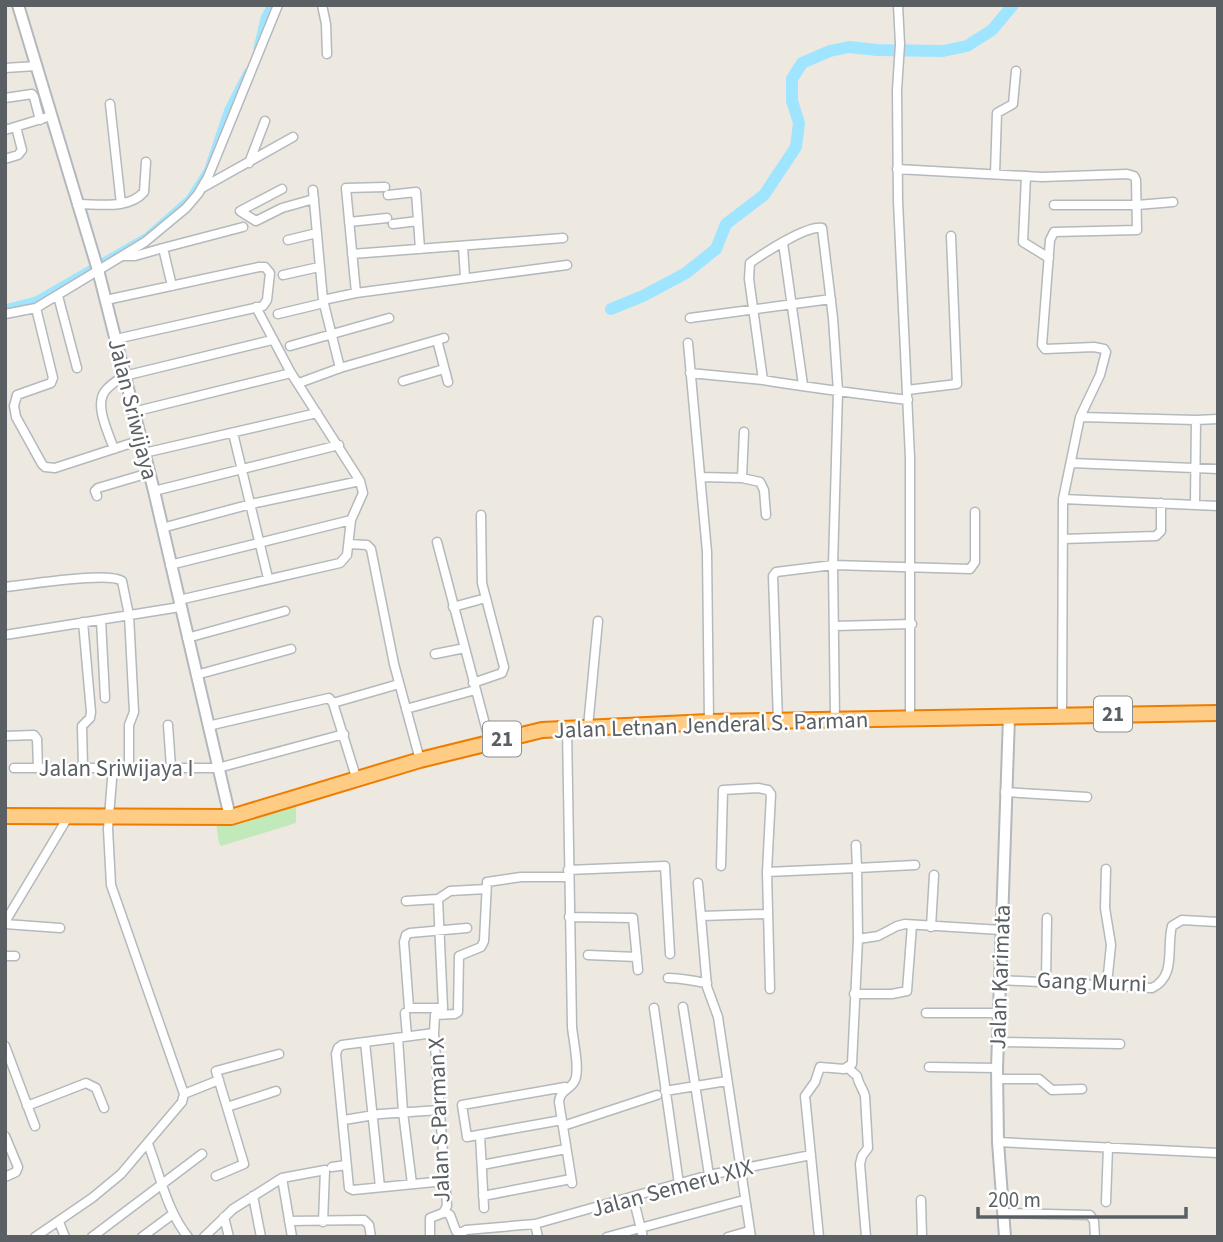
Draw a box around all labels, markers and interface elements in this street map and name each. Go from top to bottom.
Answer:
street label: Jalan Sriwijaya [100,335,166,483]
road number: 21 [1094,696,1132,732]
street label: Jalan Letnan Jenderal S. Parman [553,703,869,747]
road number: 21 [483,722,521,756]
street label: Jalan Sriwijaya I [38,752,194,785]
street label: Jalan Karimata [981,904,1019,1050]
street label: Gang Murni [1036,964,1148,1000]
street label: Jalan S Parman X [420,1037,458,1203]
street label: Jalan Semeru XIX [587,1151,757,1225]
scale bar [978,1176,1186,1220]
text: 200 m [988,1185,1041,1215]

